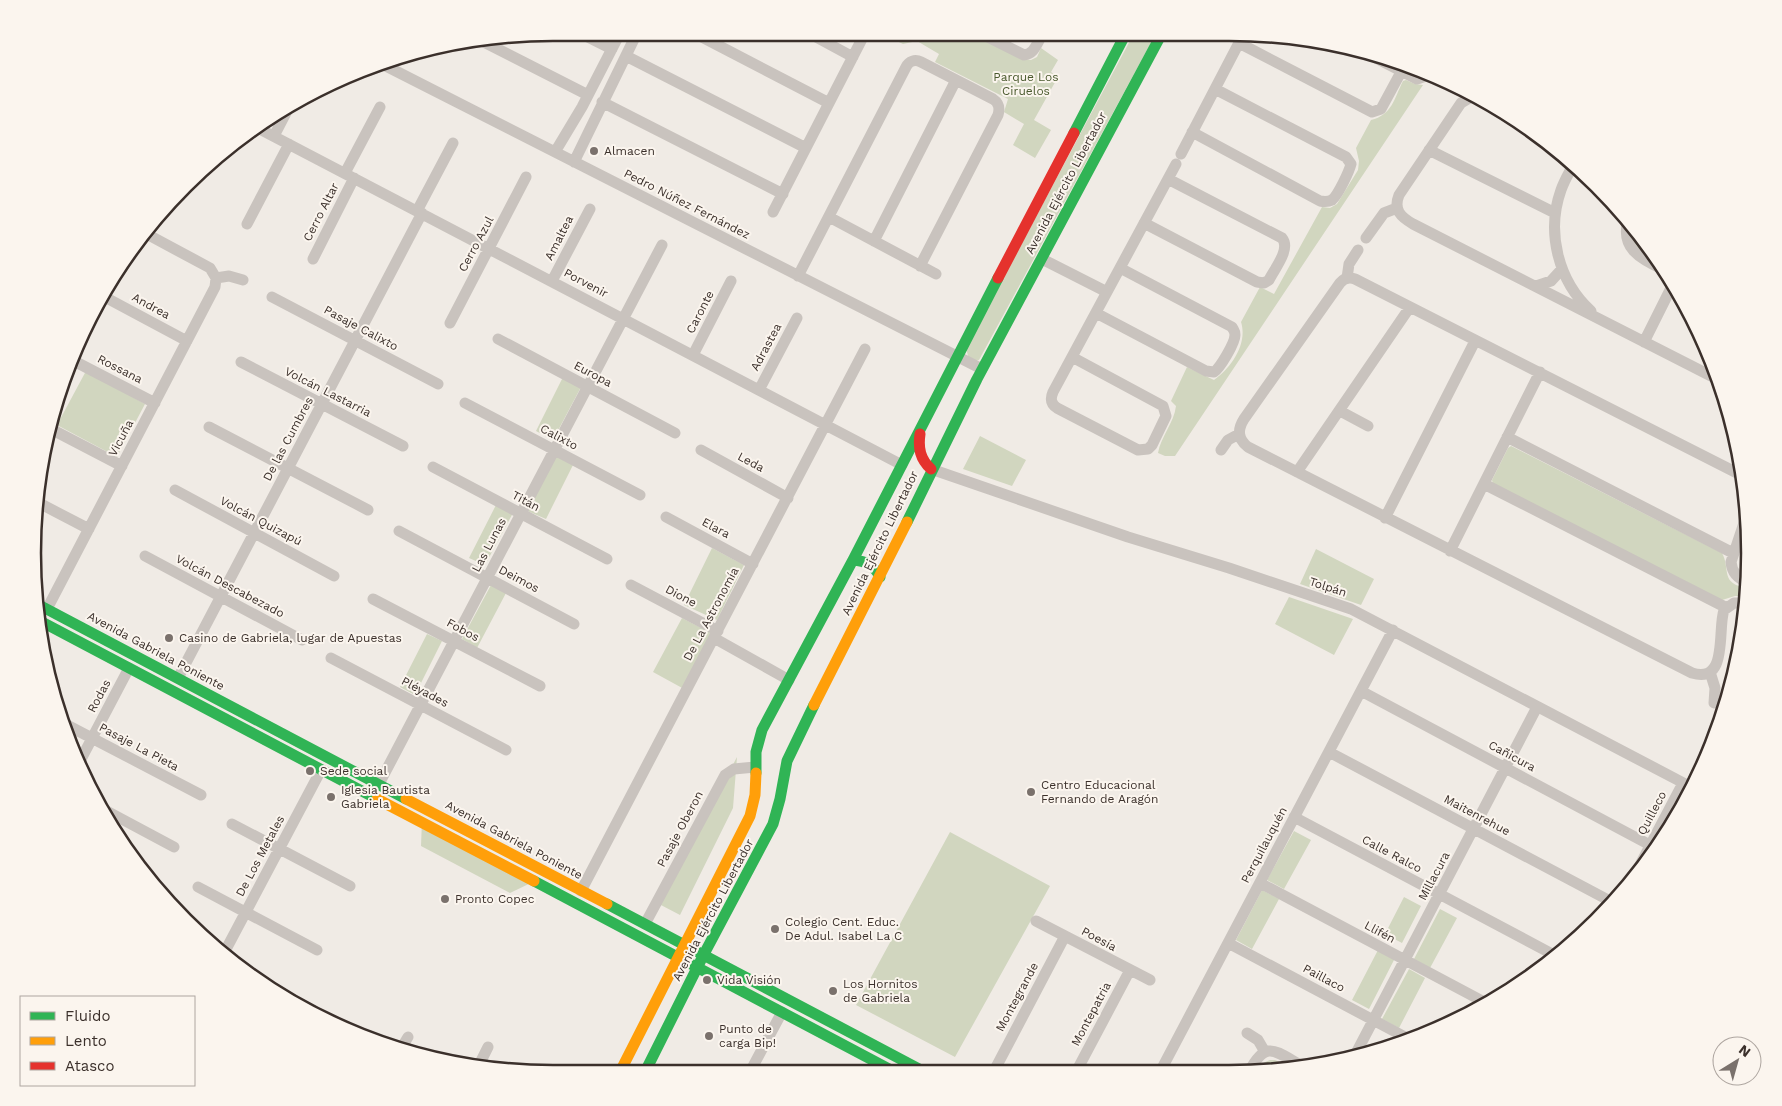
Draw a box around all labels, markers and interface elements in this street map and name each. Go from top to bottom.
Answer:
park label: Parque Los Ciruelos [993,70,1059,98]
street label: Avenida Ejército Libertador [1023,109,1110,256]
place label: Almacen [604,144,655,158]
marker: Almacen [588,145,600,157]
street label: Pedro Núñez Fernández [622,166,752,242]
street label: Cerro Altar [300,180,342,244]
street label: Amaltea [542,213,576,263]
street label: Cerro Azul [456,214,497,274]
street label: Porvenir [562,266,611,300]
street label: Caronte [683,288,717,336]
street label: Andrea [129,290,173,322]
street label: Pasaje Calixto [322,303,400,353]
street label: Adrastea [748,321,784,373]
street label: Rossana [95,352,145,386]
street label: Europa [572,358,615,390]
street label: Volcán Lastarria [282,364,374,420]
street label: De las Cumbres [260,395,316,483]
street label: Vicuña [106,417,137,459]
street label: Calixto [538,421,580,453]
street label: Leda [735,449,767,475]
street label: Avenida Ejército Libertador [839,468,921,618]
street label: Titán [510,488,542,514]
street label: Volcán Quizapú [218,493,304,549]
street label: Las Lunas [469,515,509,575]
street label: Elara [700,515,733,541]
street label: Volcán Descabezado [173,551,287,621]
street label: Deimos [496,563,542,595]
street label: De La Astronomía [680,565,742,663]
street label: Tolpán [1308,574,1348,600]
street label: Dione [663,582,699,610]
street label: Avenida Gabriela Poniente [85,609,227,693]
street label: Fobos [444,616,482,644]
place label: Casino de Gabriela, lugar de Apuestas [179,631,402,645]
marker: Casino de Gabriela, lugar de Apuestas [163,632,175,644]
street label: Pléyades [399,674,451,710]
street label: Rodas [84,677,114,715]
street label: Pasaje La Pieta [97,720,181,774]
street label: Cañicura [1486,738,1538,774]
place label: Sede social [320,764,387,778]
marker: Sede social [304,765,316,777]
place label: Centro Educacional Fernando de Aragón [1041,778,1158,806]
place label: Iglesia Bautista Gabriela [341,783,430,811]
marker: Centro Educacional Fernando de Aragón [1025,786,1037,798]
street label: Pasaje Oberon [654,789,706,869]
street label: Quilleco [1635,789,1669,837]
marker: Iglesia Bautista Gabriela [325,791,337,803]
street label: Maitenrehue [1442,792,1513,838]
street label: Avenida Gabriela Poniente [443,798,585,882]
street label: Perquilauquén [1238,805,1290,885]
street label: De Los Metales [233,813,287,899]
street label: Calle Ralco [1360,832,1424,876]
street label: Avenida Ejército Libertador [670,836,757,983]
street label: Millacura [1415,849,1453,903]
place label: Pronto Copec [455,892,535,906]
marker: Pronto Copec [439,893,451,905]
place label: Colegio Cent. Educ. De Adul. Isabel La C [785,915,902,943]
street label: Llifén [1362,918,1398,946]
marker: Colegio Cent. Educ. De Adul. Isabel La C [769,923,781,935]
street label: Poesía [1079,924,1119,954]
street label: Montegrande [993,960,1041,1034]
street label: Paillaco [1301,961,1347,995]
place label: Vida Visión [717,973,781,987]
marker: Vida Visión [701,974,713,986]
place label: Los Hornitos de Gabriela [843,977,918,1005]
street label: Montepatria [1068,979,1114,1048]
marker: Los Hornitos de Gabriela [827,985,839,997]
legend [20,996,195,1086]
text: Fluido [65,1007,110,1025]
place label: Punto de carga Bip! [719,1022,776,1050]
marker: Punto de carga Bip! [703,1030,715,1042]
text: Lento [65,1032,107,1050]
north arrow [1712,1036,1762,1086]
text: N [1736,1041,1754,1060]
text: Atasco [65,1057,114,1075]

